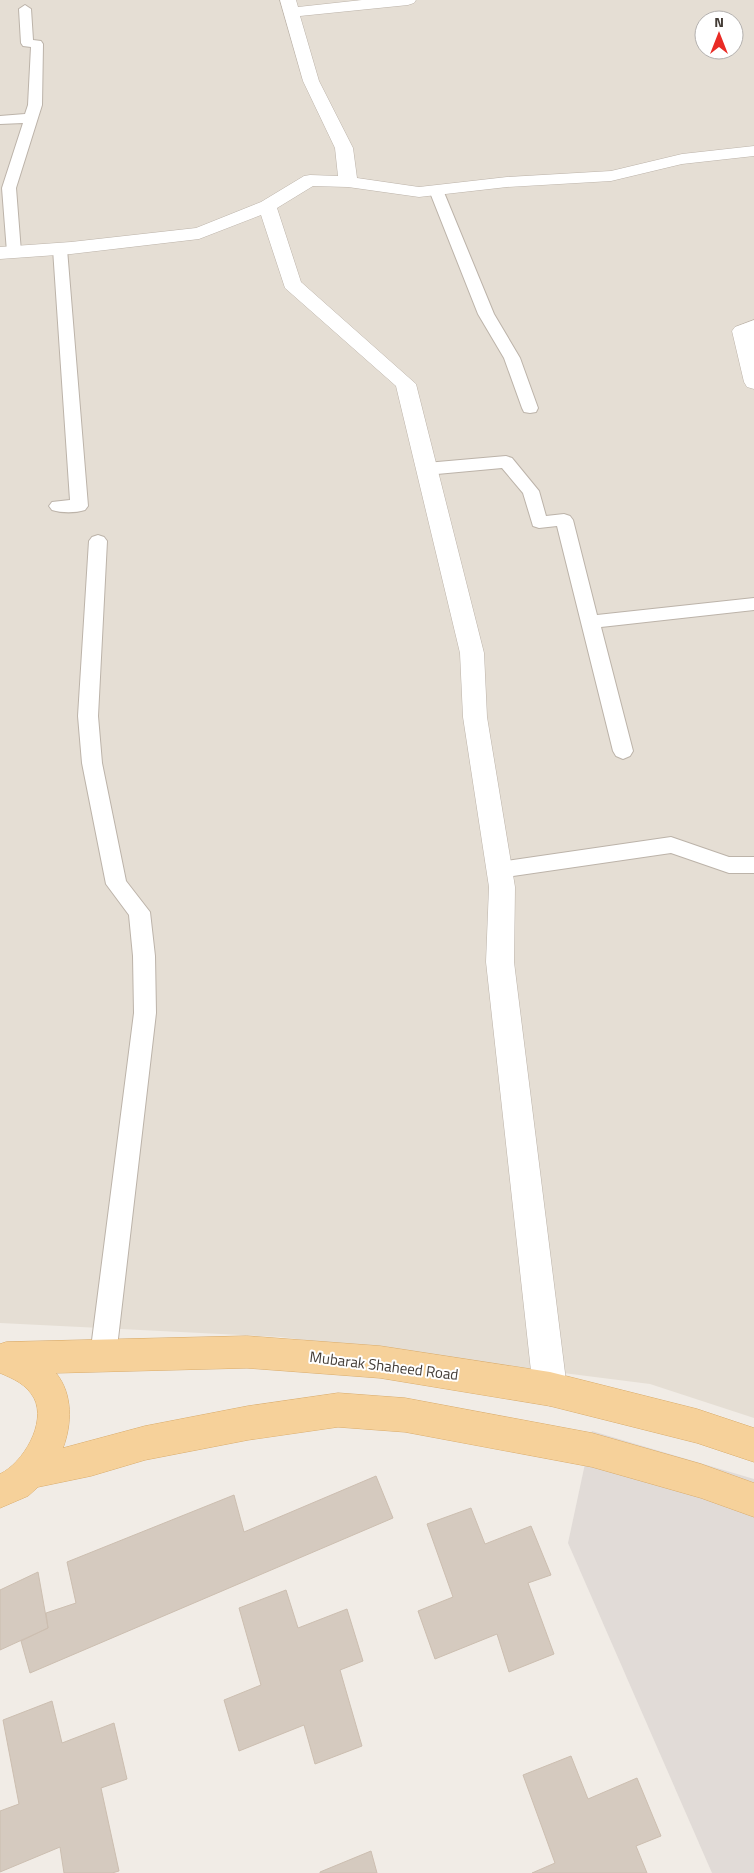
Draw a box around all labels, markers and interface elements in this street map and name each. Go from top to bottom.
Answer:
north arrow [694,10,744,60]
text: N [714,11,724,32]
street label: Mubarak Shaheed Road [308,1345,460,1386]

